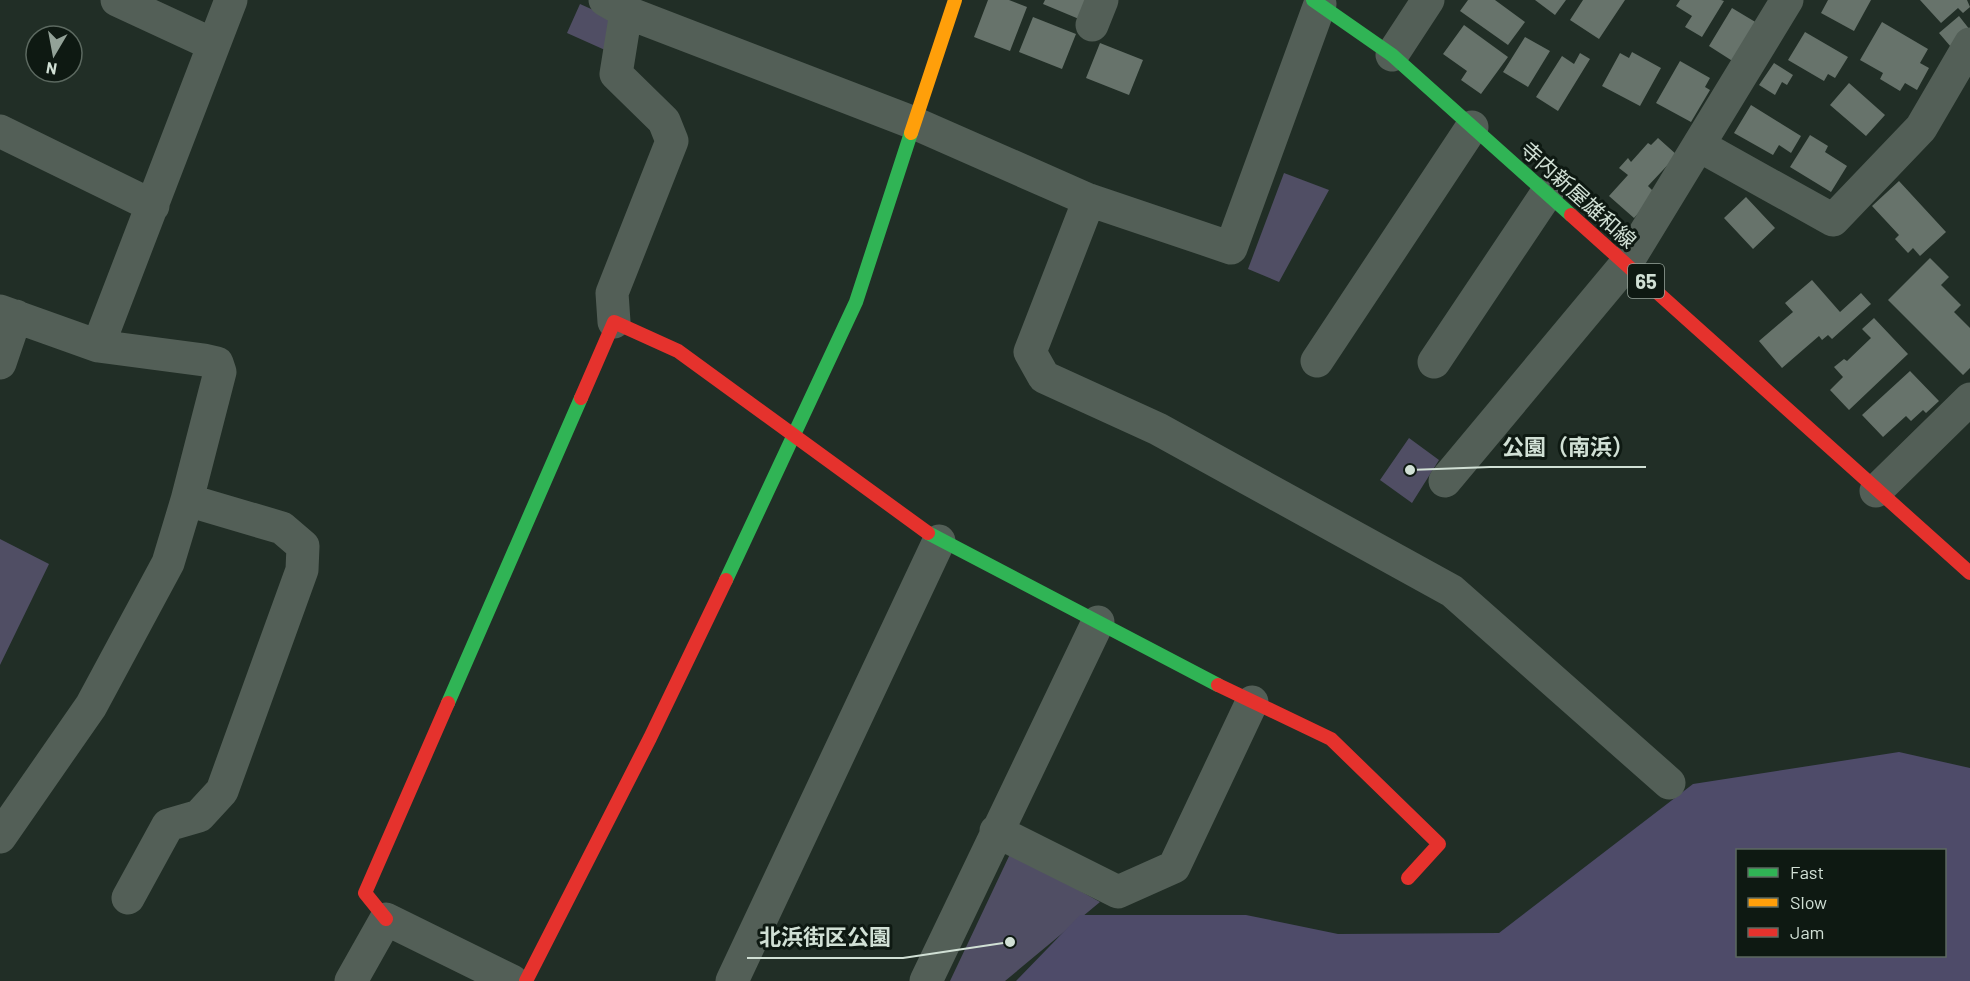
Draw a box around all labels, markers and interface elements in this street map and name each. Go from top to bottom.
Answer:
north arrow [24,24,84,84]
text: N [44,59,58,80]
street label: 寺内新屋雄和線 [1516,136,1642,252]
road number: 65 [1628,264,1664,298]
callout: 公園（南浜） [1490,427,1646,467]
text: 公園（南浜） [1502,433,1634,459]
legend [1736,849,1946,957]
text: Fast [1790,861,1824,883]
text: Slow [1790,891,1827,913]
callout: 北浜街区公園 [747,918,903,958]
text: Jam [1790,921,1824,943]
text: 北浜街区公園 [759,923,891,949]

